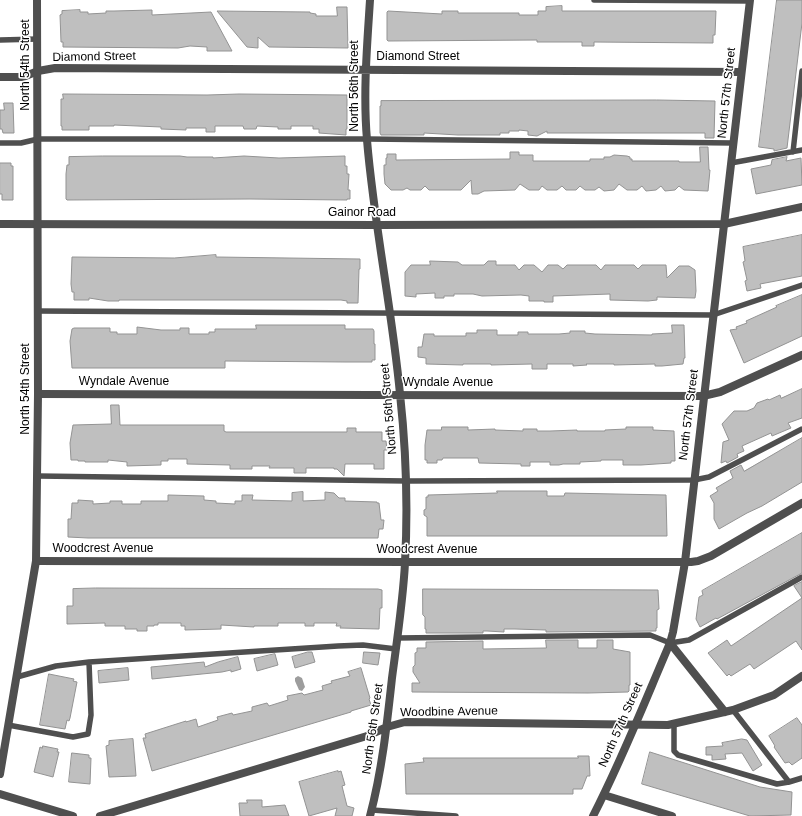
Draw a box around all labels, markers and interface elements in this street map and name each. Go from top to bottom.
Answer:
street label: North 54th Street [19,19,33,111]
street label: North 56th Street [348,40,362,132]
street label: North 57th Street [715,47,739,139]
street label: Diamond Street [52,49,136,65]
street label: Diamond Street [376,50,460,64]
street label: Gainor Road [328,206,396,220]
street label: North 54th Street [19,343,33,435]
street label: North 56th Street [378,363,400,455]
street label: North 57th Street [676,369,702,461]
street label: Wyndale Avenue [79,375,169,389]
street label: Wyndale Avenue [403,376,493,390]
street label: Woodcrest Avenue [53,542,153,556]
street label: Woodcrest Avenue [377,543,477,557]
street label: North 57th Street [596,680,646,770]
street label: North 56th Street [360,683,386,775]
street label: Woodbine Avenue [400,704,498,720]

